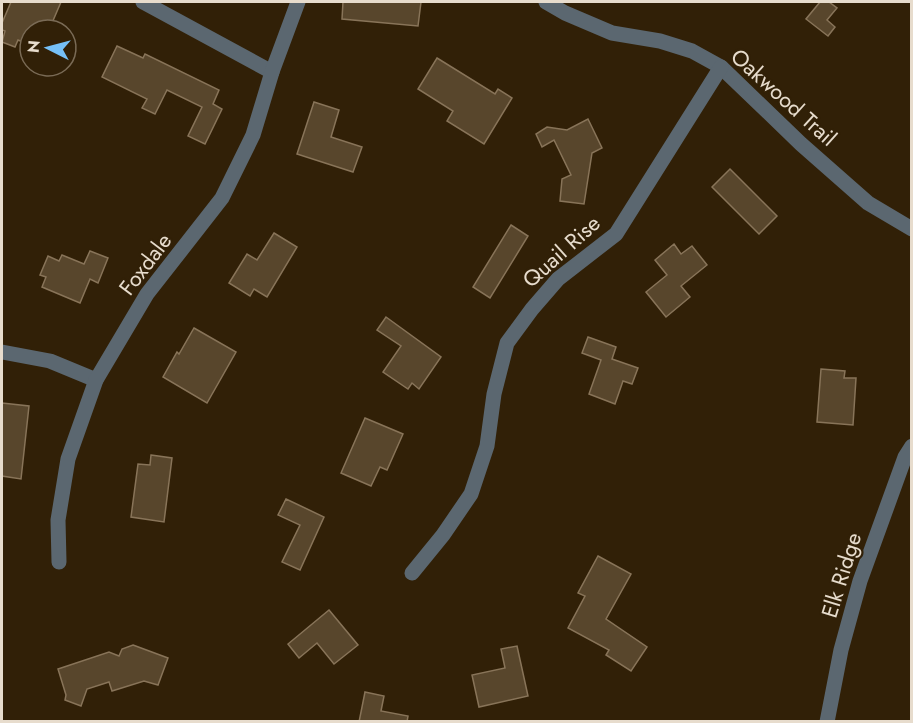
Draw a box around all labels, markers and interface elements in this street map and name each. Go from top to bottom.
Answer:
north arrow [18,18,78,78]
text: N [21,39,46,54]
street label: Oakwood Trail [724,41,844,153]
street label: Quail Rise [515,207,607,295]
street label: Foxdale [111,226,179,302]
street label: Elk Ridge [813,528,869,622]

